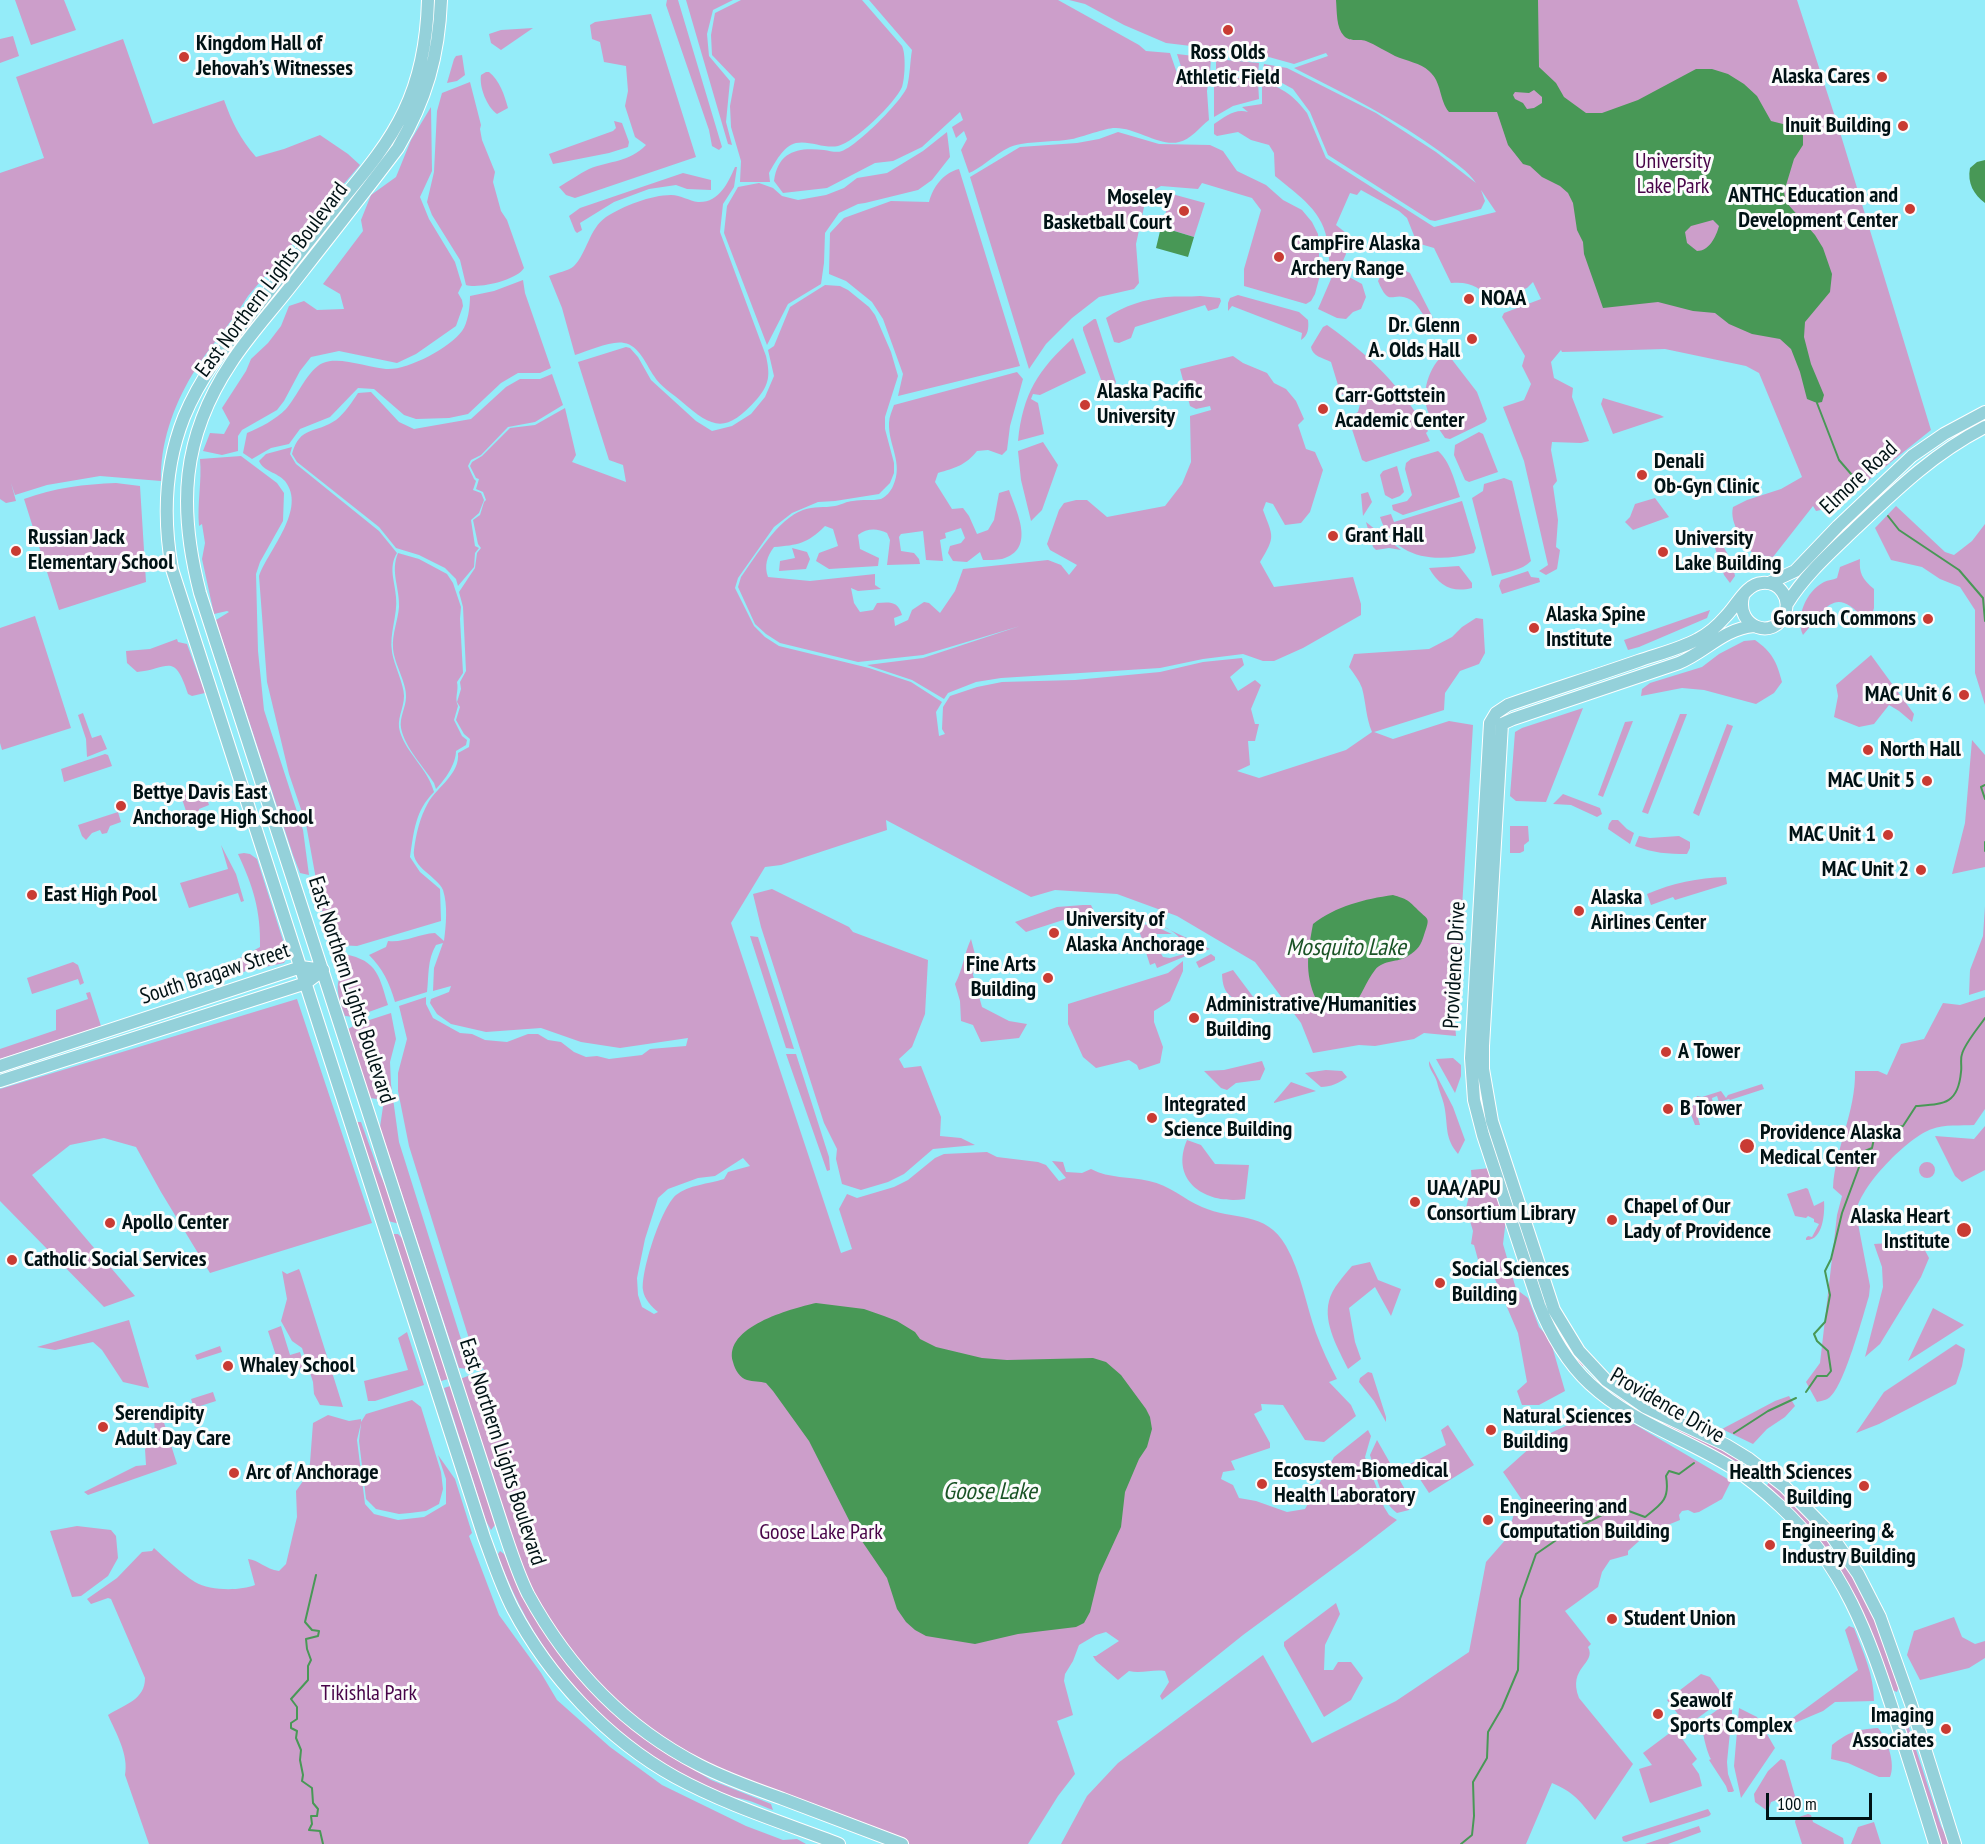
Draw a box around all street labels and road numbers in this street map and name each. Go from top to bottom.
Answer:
street label: East Northern Lights Boulevard [190,177,354,383]
street label: Elmore Road [1815,436,1903,520]
street label: East Northern Lights Boulevard [302,873,400,1107]
street label: Providence Drive [1438,901,1472,1029]
street label: South Bragaw Street [137,937,293,1011]
street label: East Northern Lights Boulevard [453,1335,551,1569]
street label: Providence Drive [1605,1363,1729,1449]

